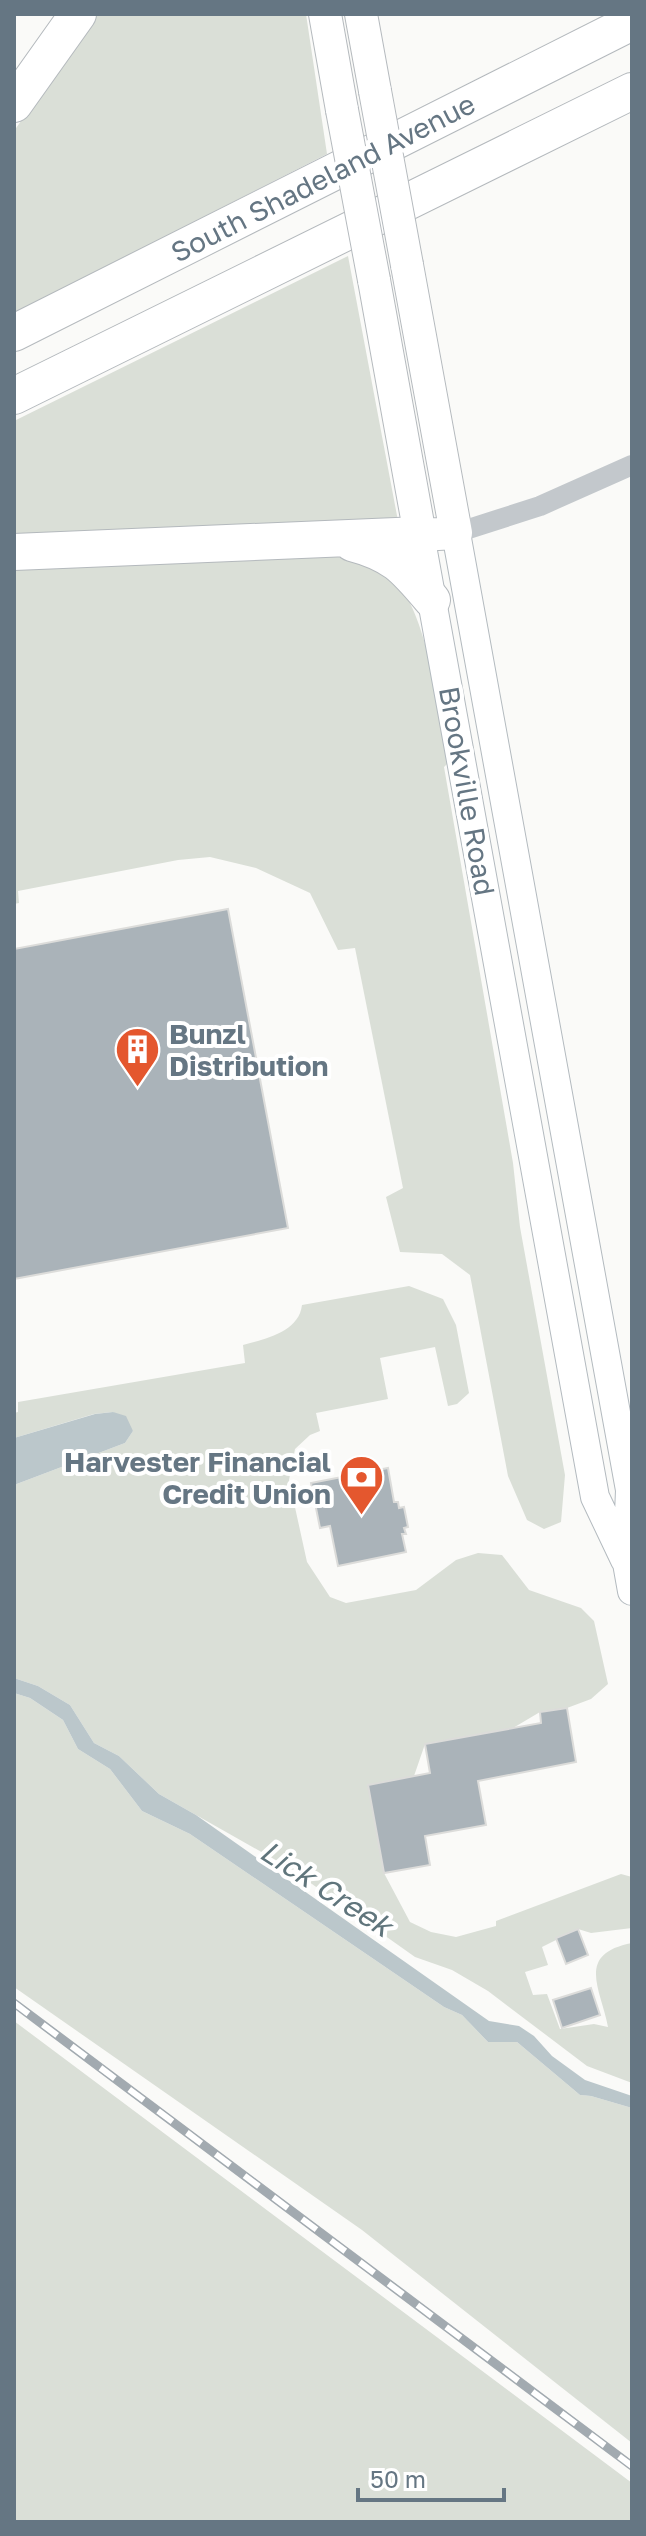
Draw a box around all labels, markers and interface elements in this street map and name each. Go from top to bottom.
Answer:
street label: South Shadeland Avenue [165,86,480,269]
street label: Brookville Road [433,684,502,898]
place label: Bunzl Distribution [169,1017,329,1082]
building icon: Bunzl Distribution [114,1026,162,1089]
place label: Harvester Financial Credit Union [64,1445,331,1510]
bank icon: Harvester Financial Credit Union [338,1454,386,1517]
water label: Lick Creek [254,1832,402,1946]
scale bar [358,2452,504,2502]
text: 50 m [370,2464,426,2493]

